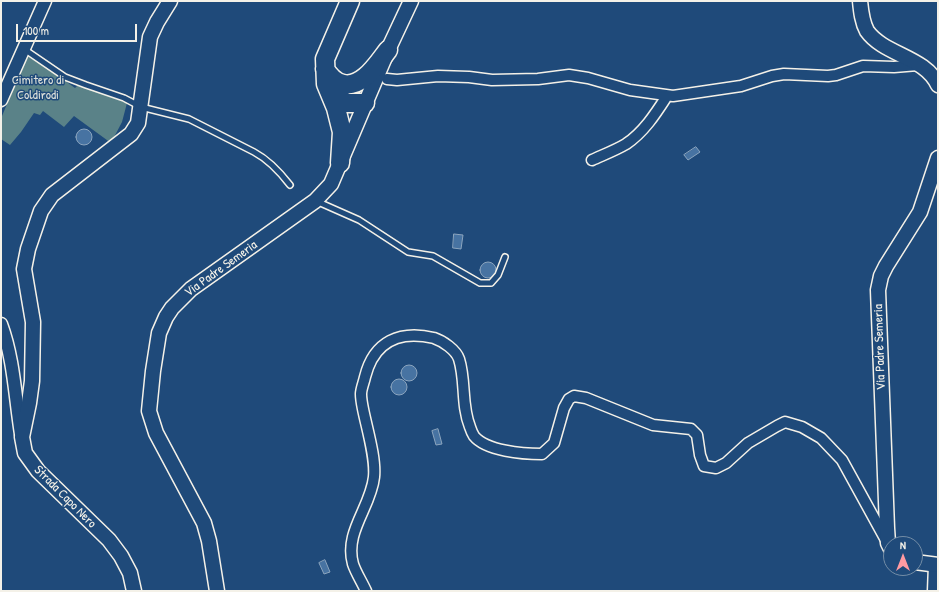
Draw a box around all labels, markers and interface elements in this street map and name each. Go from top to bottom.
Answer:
scale bar [18,16,139,42]
text: 100 m [23,22,49,39]
park label: Cimitero di Coldirodi [12,73,64,104]
street label: Via Padre Semeria [182,237,260,301]
street label: Via Padre Semeria [871,304,889,390]
street label: Strada Capo Nero [30,462,100,532]
north arrow [883,536,923,576]
text: N [900,538,906,552]

